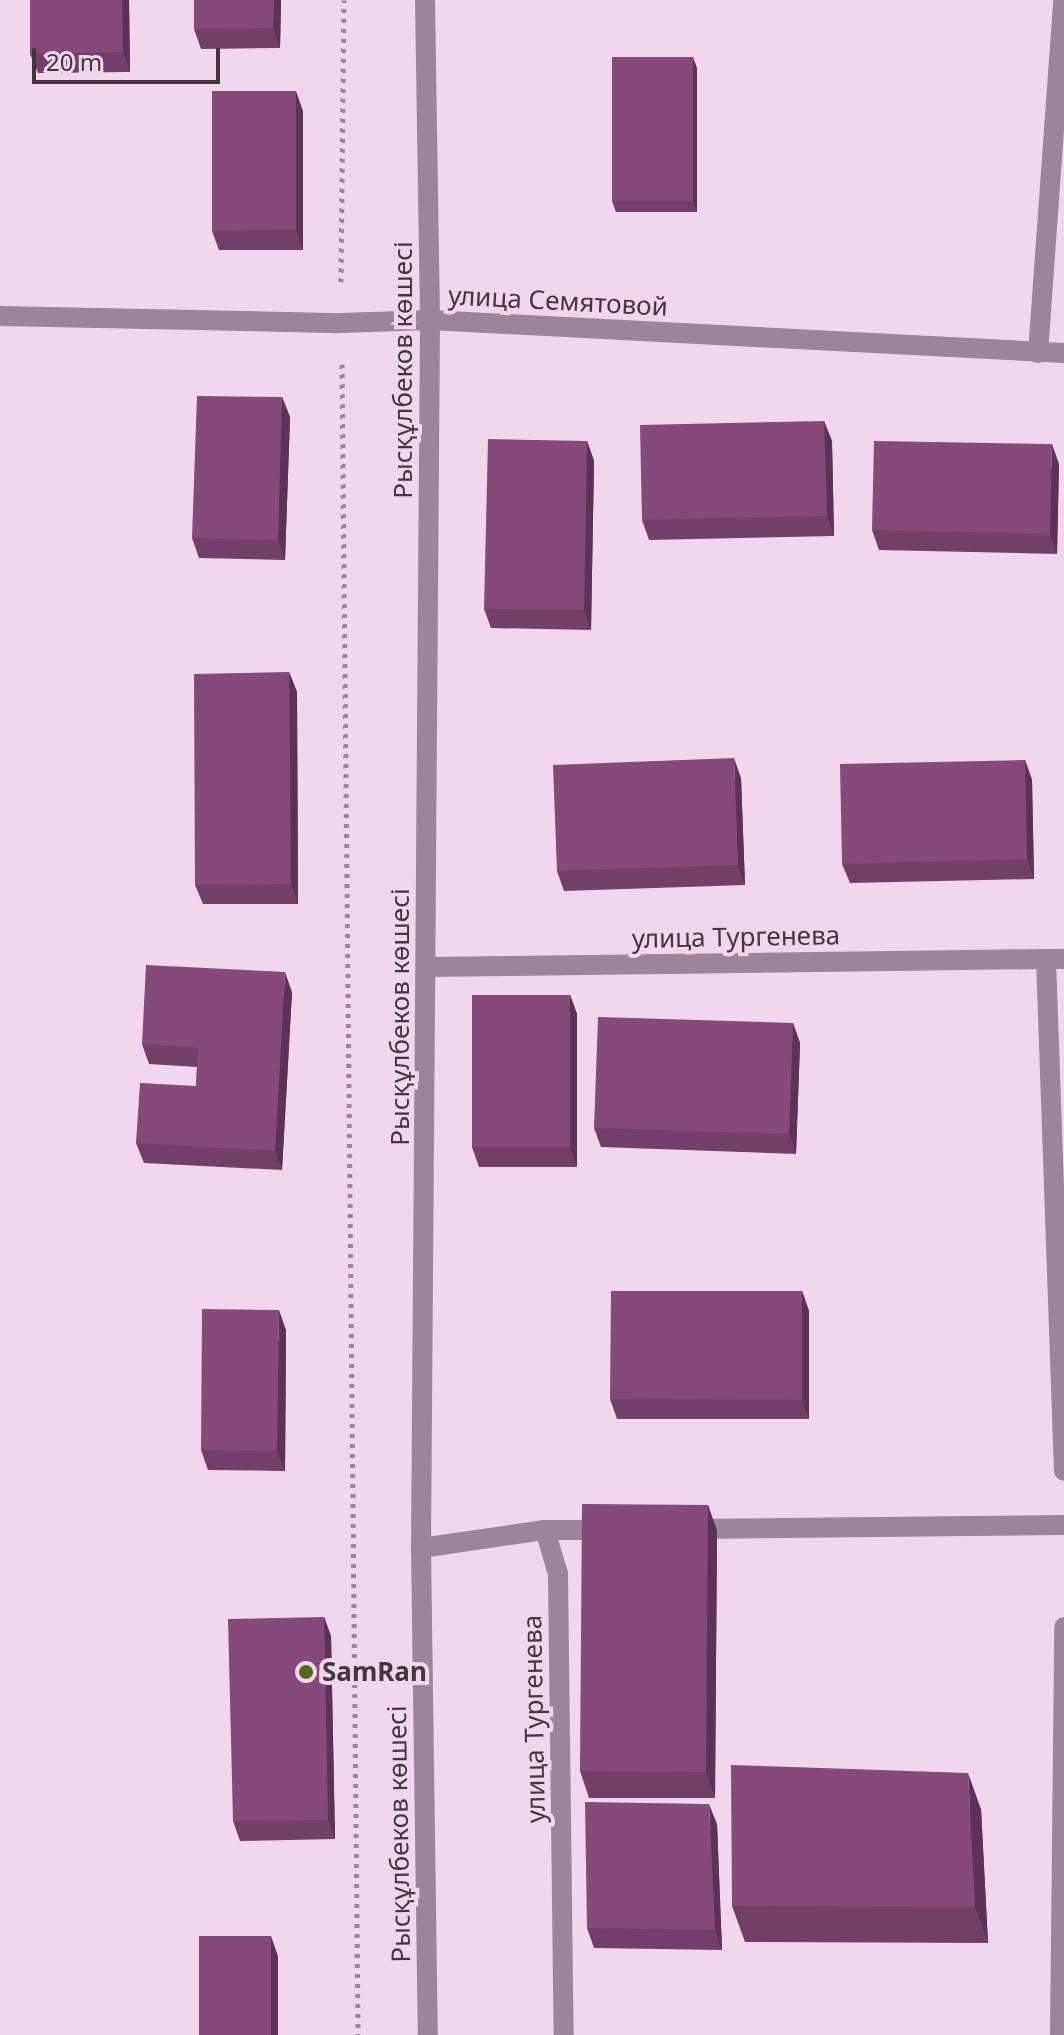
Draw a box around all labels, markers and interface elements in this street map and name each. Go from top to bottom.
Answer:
scale bar [36,32,224,82]
text: 20 m [46,45,102,78]
street label: Рысқұлбеков көшесі [387,241,419,499]
street label: улица Семятовой [447,280,669,322]
street label: Рысқұлбеков көшесі [384,888,416,1146]
street label: улица Тургенева [632,920,840,954]
street label: улица Тургенева [517,1615,551,1823]
place label: SamRan [322,1656,427,1688]
marker: SamRan [297,1663,315,1681]
street label: Рысқұлбеков көшесі [381,1705,417,1963]

